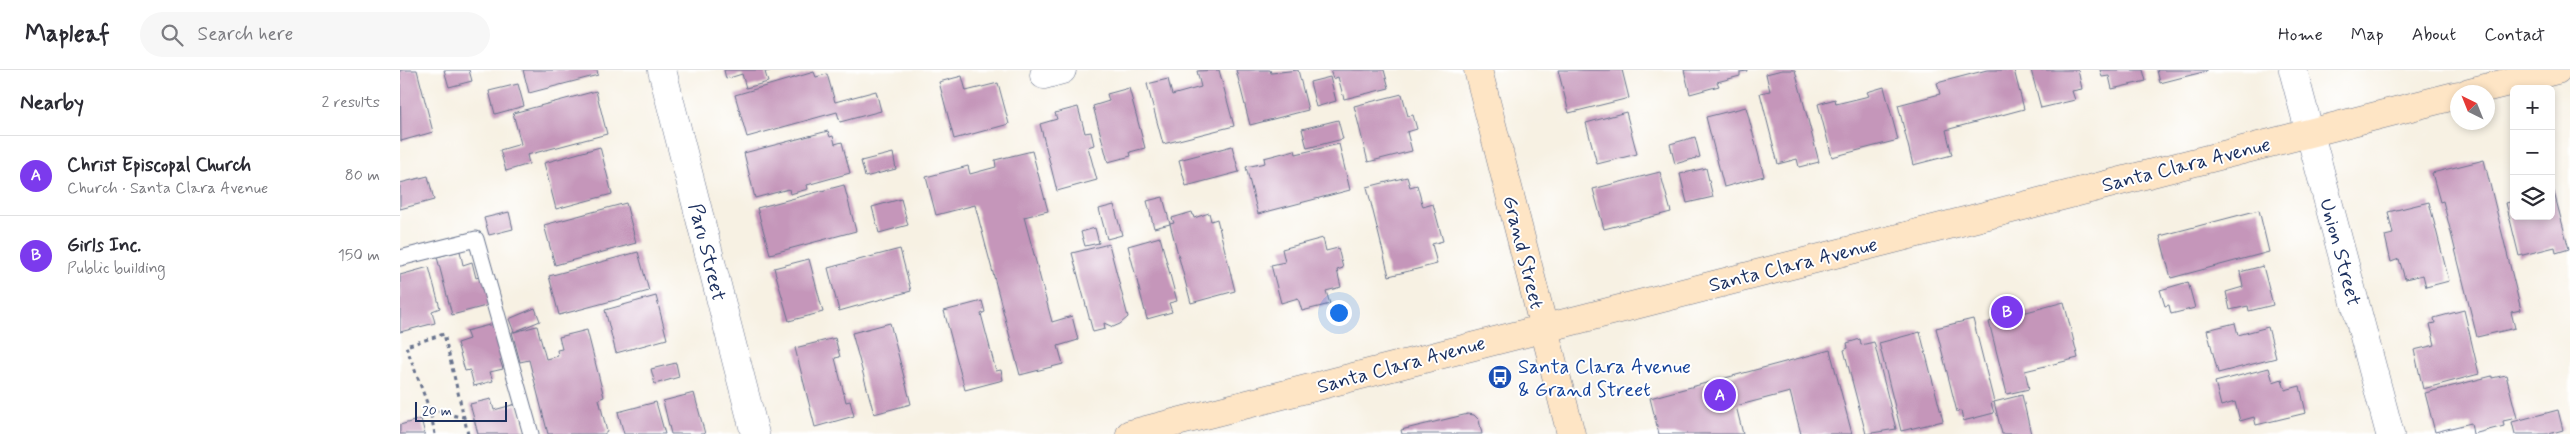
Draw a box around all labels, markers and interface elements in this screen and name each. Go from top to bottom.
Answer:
search box [140,12,490,57]
text: Mapleaf [25,19,110,50]
icon: search [158,21,186,49]
text: Search here [198,22,293,47]
text: Home [2278,23,2323,47]
text: Map [2351,23,2384,47]
text: About [2412,23,2456,47]
text: Contact [2484,23,2545,47]
north arrow [2450,85,2495,130]
map controls [2510,85,2555,220]
button: + [2510,85,2555,130]
text: Nearby [20,89,84,117]
text: 2 results [322,92,380,113]
button: − [2510,130,2555,175]
street label: Santa Clara Avenue [2099,131,2274,199]
text: Christ Episcopal Church [67,153,251,178]
text: A [31,165,41,186]
text: 80 m [345,165,380,186]
button: layers [2510,175,2555,220]
text: Church · Santa Clara Avenue [67,178,268,199]
street label: Grand Street [1495,193,1550,312]
street label: Union Street [2312,196,2367,309]
street label: Paru Street [681,201,732,304]
street label: Santa Clara Avenue [1706,231,1881,299]
text: Girls Inc. [67,233,141,258]
text: B [31,245,41,266]
text: 150 m [338,245,380,266]
text: Public building [67,258,166,279]
pin: B [1991,293,2023,331]
your location [1326,300,1352,326]
street label: Santa Clara Avenue [1314,330,1488,401]
place label: Santa Clara Avenue & Grand Street [1518,354,1691,404]
bus stop icon: Santa Clara Avenue & Grand Street [1487,364,1513,390]
pin: A [1704,376,1736,414]
scale bar [415,399,508,422]
text: 20 m [422,402,452,420]

